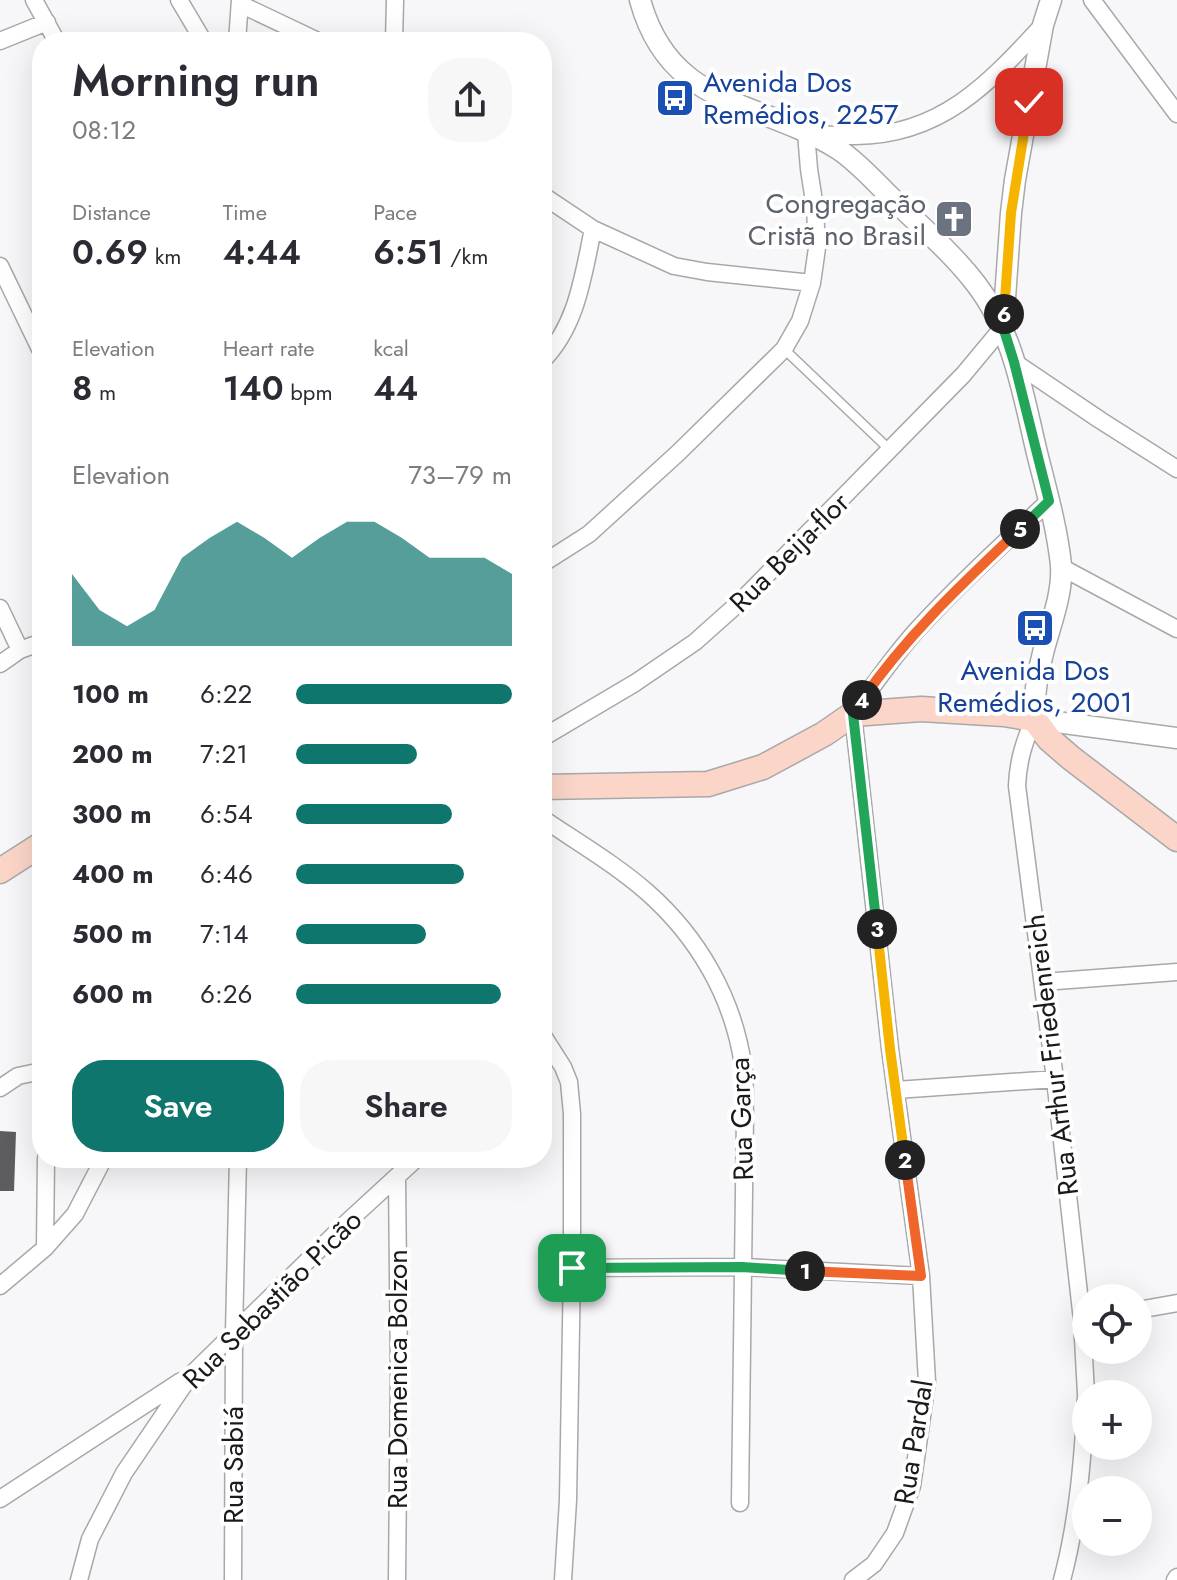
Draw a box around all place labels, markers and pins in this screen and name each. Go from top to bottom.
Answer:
place label: Avenida Dos Remédios, 2257 [703,62,899,135]
pin [995,68,1063,136]
bus stop icon: Avenida Dos Remédios, 2257 [654,77,696,119]
place label: Congregação Cristã no Brasil [748,183,926,256]
church icon: Congregação Cristã no Brasil [933,198,975,240]
pin: 6 [984,294,1024,334]
pin: 5 [1000,509,1040,549]
bus stop icon: Avenida Dos Remédios, 2001 [1014,607,1056,649]
place label: Avenida Dos Remédios, 2001 [937,650,1133,723]
pin: 4 [842,680,882,720]
pin: 3 [857,909,897,949]
pin: 2 [885,1140,925,1180]
pin [538,1234,606,1302]
pin: 1 [785,1251,825,1291]

